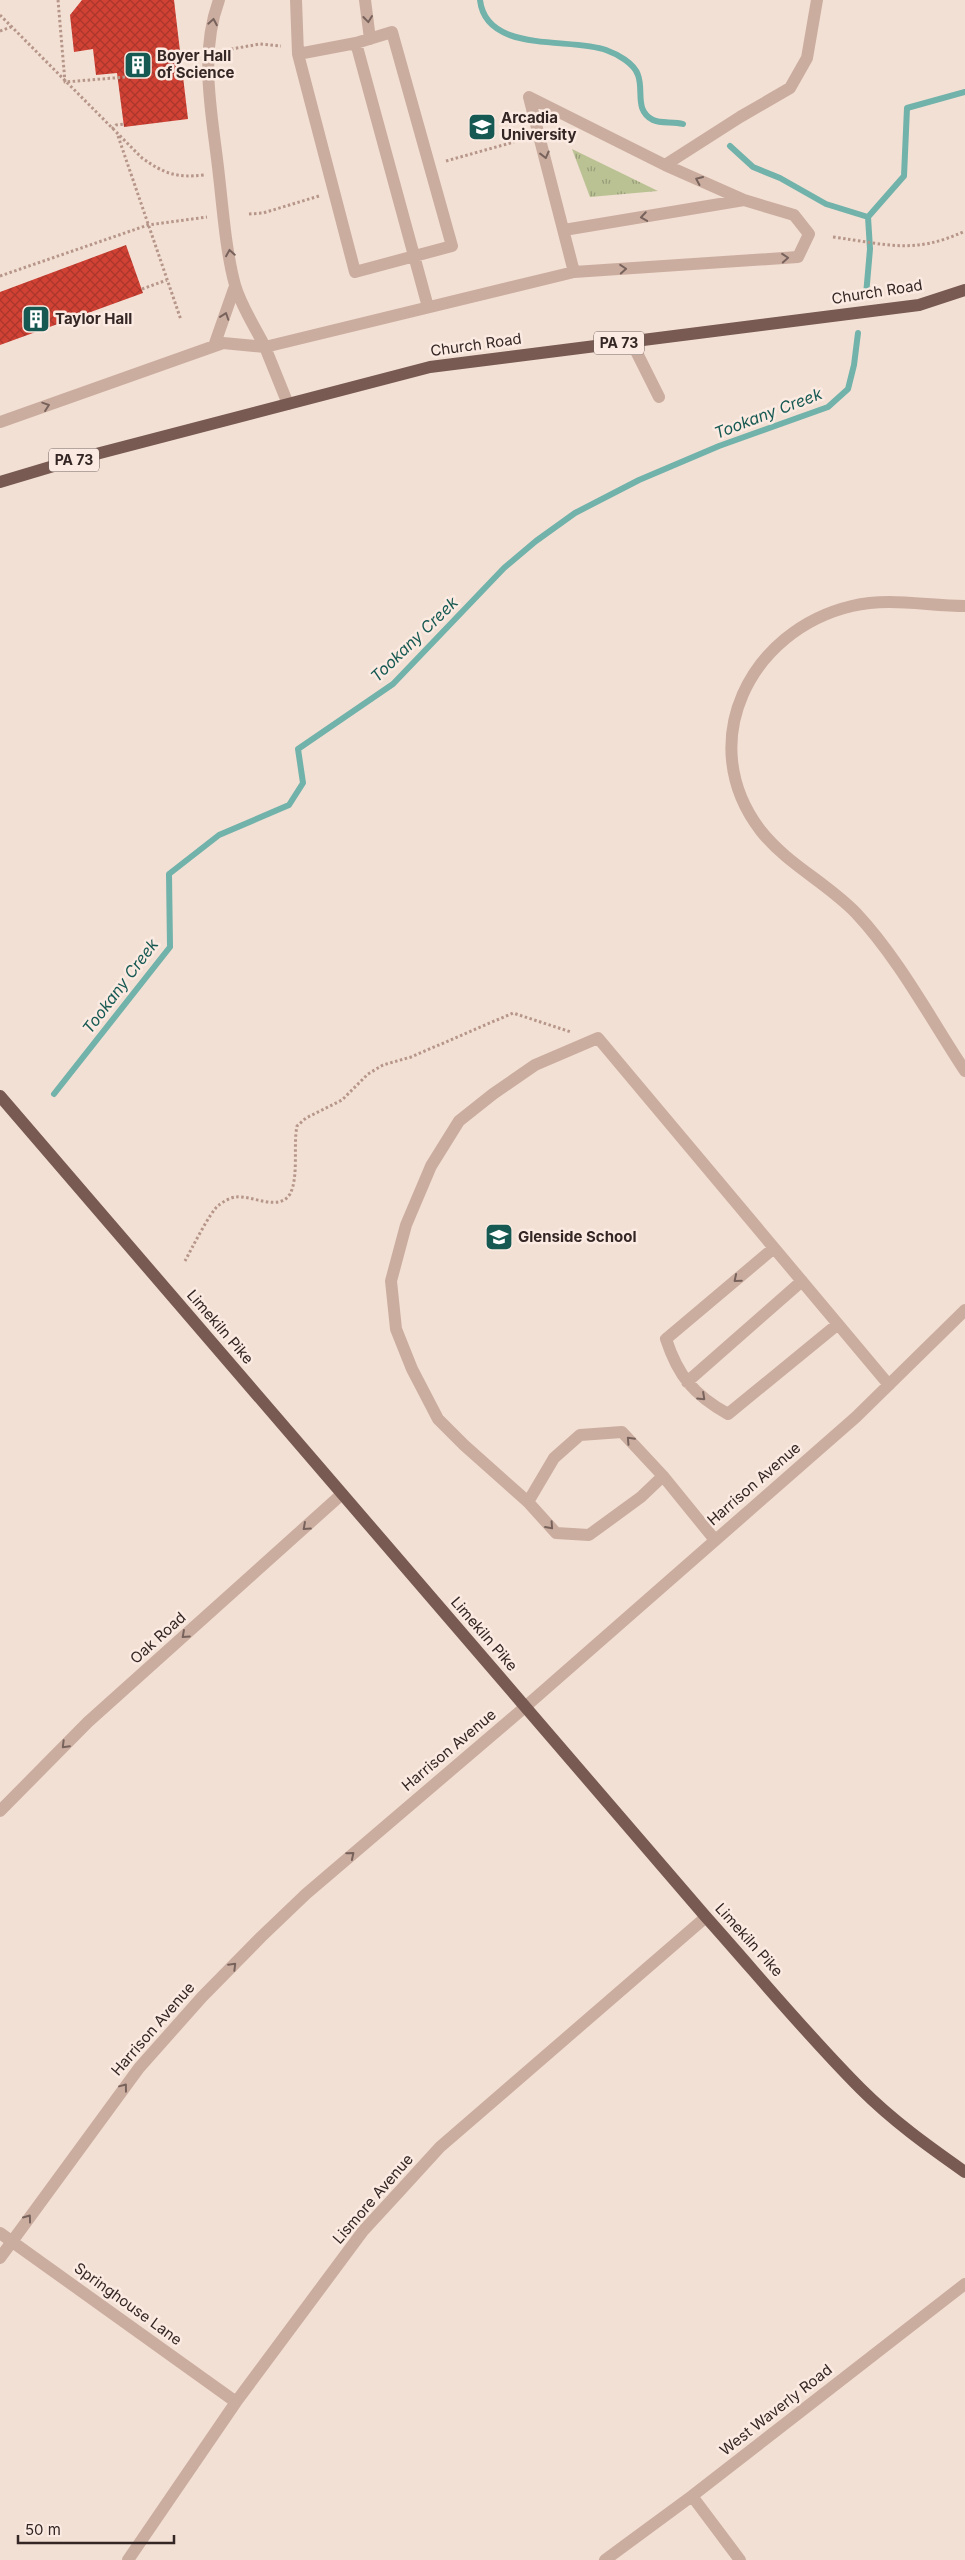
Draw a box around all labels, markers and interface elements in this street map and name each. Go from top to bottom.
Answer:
one-way arrow [362,16,373,24]
one-way arrow [207,17,217,26]
place label: Boyer Hall of Science [157,46,235,82]
building icon: Boyer Hall of Science [123,50,153,80]
place label: Arcadia University [501,108,576,144]
school or university icon: Arcadia University [467,112,497,142]
one-way arrow [539,151,549,159]
one-way arrow [695,176,704,187]
one-way arrow [639,211,648,221]
one-way arrow [225,248,236,256]
one-way arrow [782,252,790,263]
one-way arrow [619,263,627,274]
street label: Church Road [830,275,924,308]
building icon: Taylor Hall [21,304,51,334]
place label: Taylor Hall [55,309,132,328]
one-way arrow [219,312,229,321]
street label: Church Road [429,329,523,360]
road number: PA 73 [594,332,644,354]
water label: Tookany Creek [711,383,825,443]
one-way arrow [41,402,50,412]
road number: PA 73 [49,448,99,472]
water label: Tookany Creek [366,592,462,686]
water label: Tookany Creek [78,934,162,1038]
school or university icon: Glenside School [484,1222,514,1252]
place label: Glenside School [518,1227,636,1246]
one-way arrow [733,1274,742,1283]
street label: Limekiln Pike [183,1286,258,1368]
one-way arrow [697,1392,706,1401]
one-way arrow [627,1436,636,1445]
street label: Harrison Avenue [703,1438,804,1529]
one-way arrow [544,1520,553,1529]
one-way arrow [302,1521,311,1530]
street label: Limekiln Pike [447,1593,522,1675]
street label: Oak Road [126,1608,189,1668]
one-way arrow [182,1629,191,1638]
street label: Harrison Avenue [398,1705,500,1795]
one-way arrow [62,1739,71,1748]
one-way arrow [346,1852,355,1861]
street label: Limekiln Pike [711,1899,787,1980]
one-way arrow [227,1963,236,1972]
street label: Harrison Avenue [107,1978,198,2079]
one-way arrow [119,2084,127,2093]
street label: Lismore Avenue [328,2150,417,2248]
one-way arrow [22,2214,31,2224]
street label: Springhouse Lane [71,2258,186,2349]
street label: West Waverly Road [716,2360,836,2459]
scale bar [18,2512,174,2544]
text: 50 m [25,2520,61,2539]

